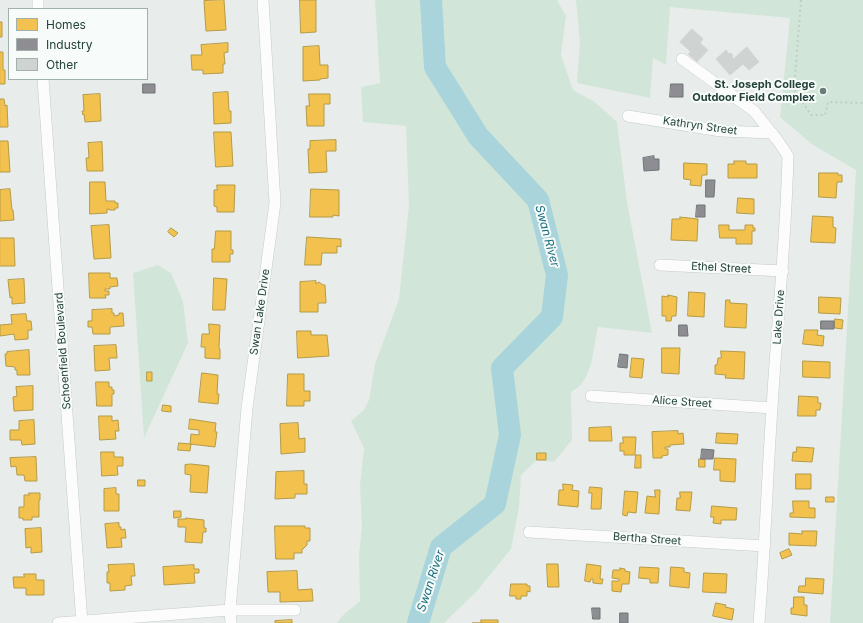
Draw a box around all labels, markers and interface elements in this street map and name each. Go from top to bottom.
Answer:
legend [8,8,148,80]
text: Homes [46,17,86,32]
text: Industry [46,37,92,52]
text: Other [46,57,78,72]
place label: St. Joseph College Outdoor Field Complex [692,78,815,104]
marker: St. Joseph College Outdoor Field Complex [818,86,828,96]
street label: Kathryn Street [662,114,738,138]
water label: Swan River [532,203,562,269]
street label: Ethel Street [691,260,751,276]
street label: Swan Lake Drive [247,268,273,356]
street label: Lake Drive [770,289,788,345]
street label: Schoenfield Boulevard [52,292,74,410]
street label: Alice Street [652,393,712,411]
street label: Bertha Street [612,530,682,548]
water label: Swan River [414,548,448,614]

